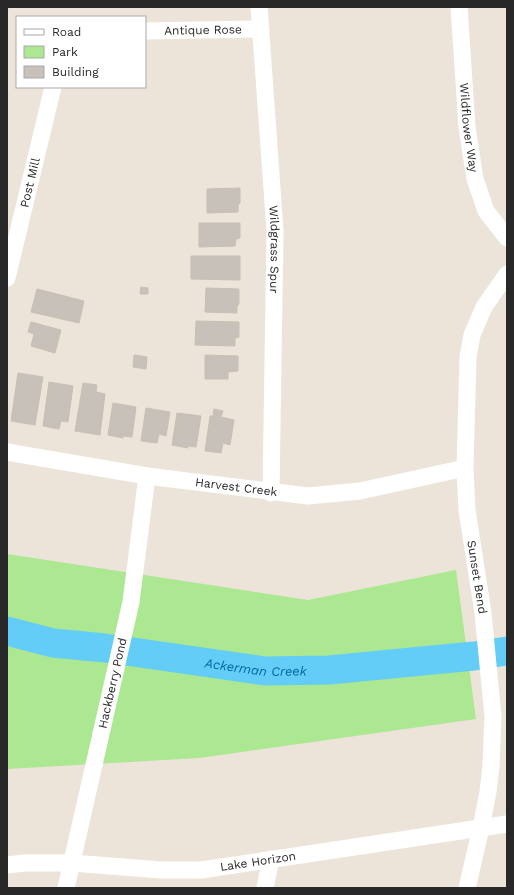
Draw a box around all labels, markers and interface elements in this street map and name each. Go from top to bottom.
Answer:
legend [16,16,146,88]
street label: Antique Rose [164,22,242,38]
text: Road [52,25,81,39]
text: Park [52,45,78,59]
text: Building [52,65,99,79]
street label: Wildflower Way [457,82,481,174]
street label: Post Mill [17,156,43,209]
street label: Wildgrass Spur [266,205,282,294]
street label: Harvest Creek [194,475,278,499]
street label: Sunset Bend [464,539,490,615]
street label: Hackberry Pond [95,636,130,730]
water label: Ackerman Creek [203,655,308,679]
street label: Lake Horizon [219,849,297,874]

